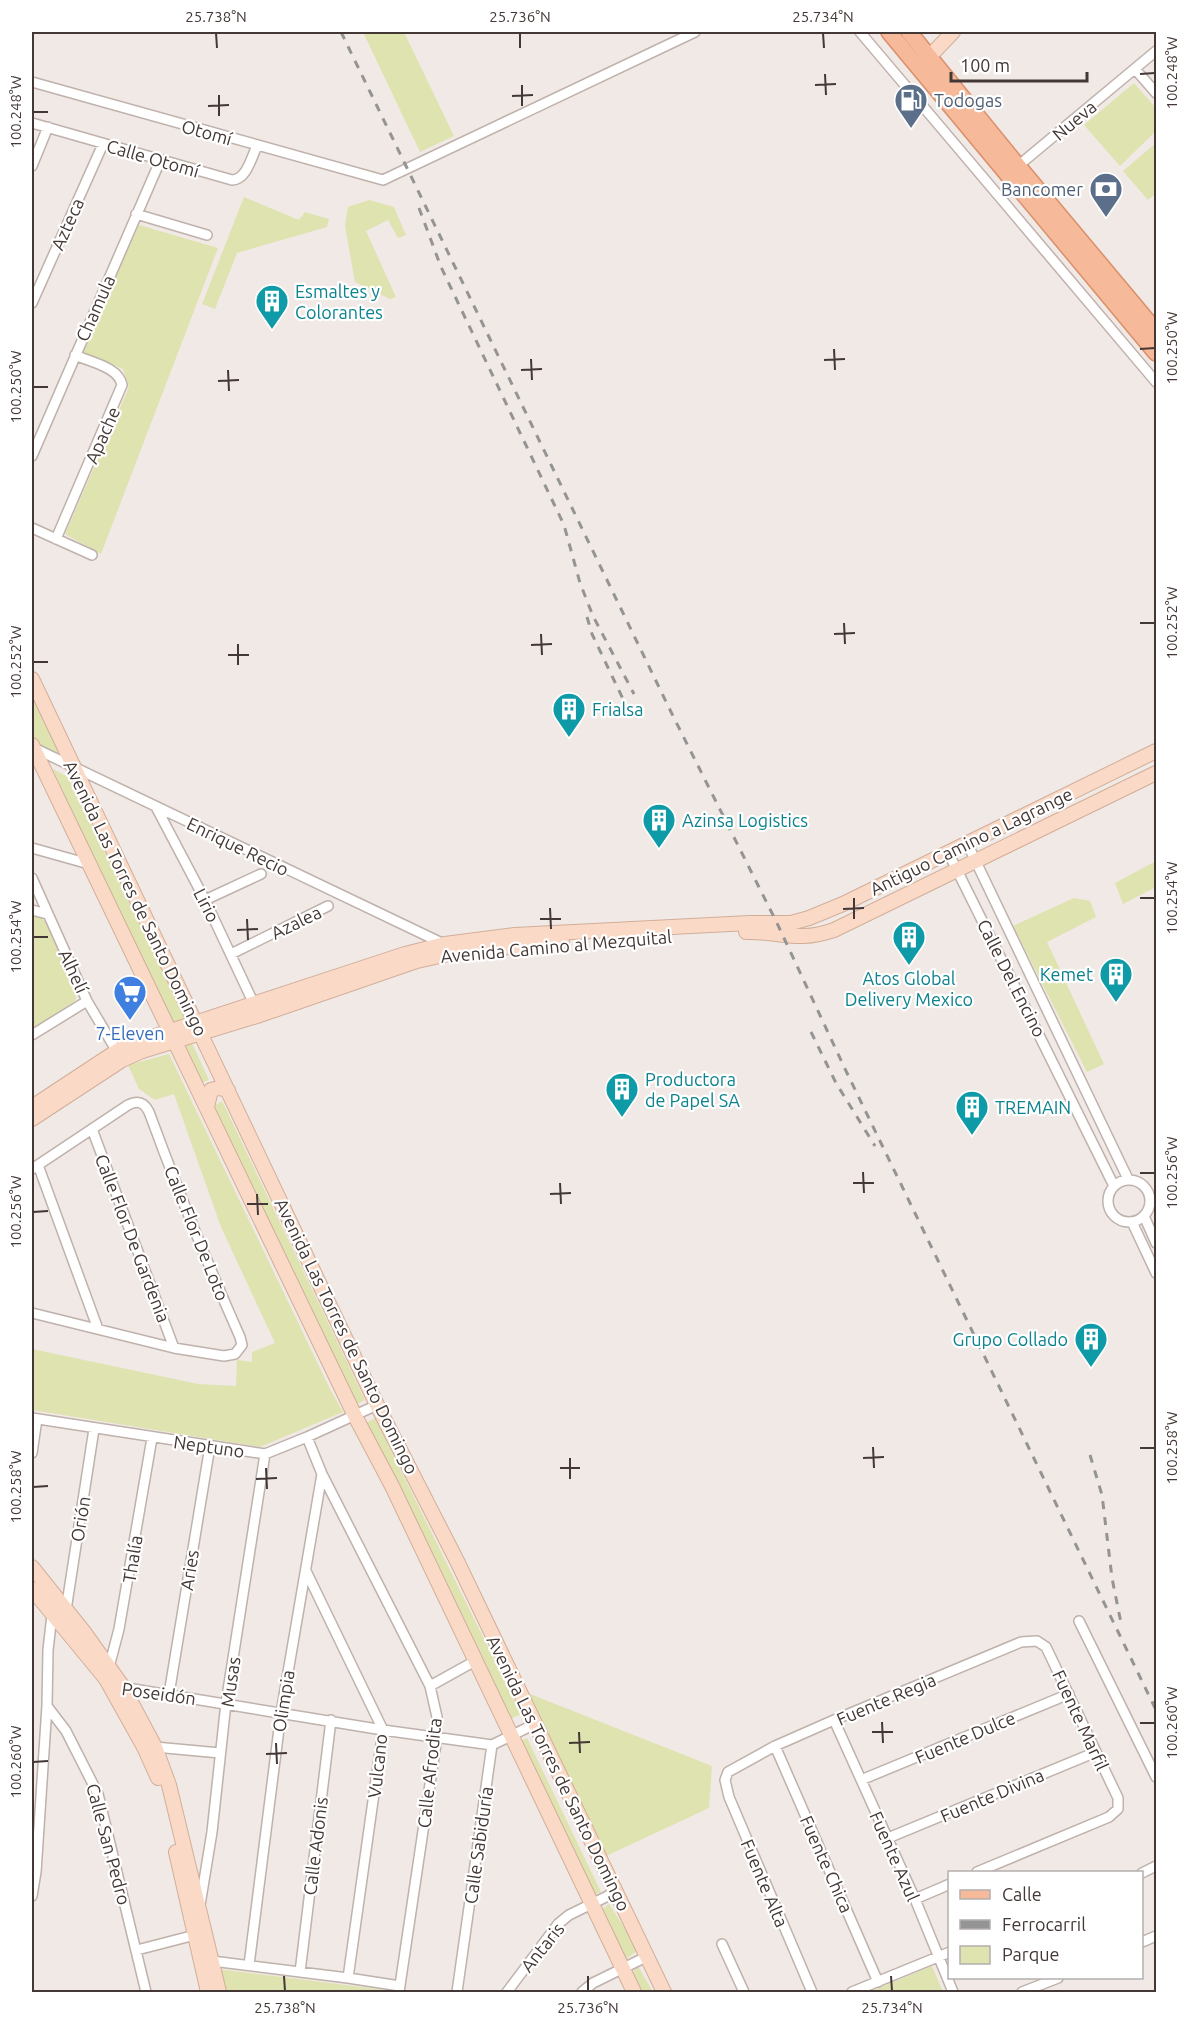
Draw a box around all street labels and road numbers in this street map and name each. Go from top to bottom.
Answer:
street label: Nueva [1048,96,1100,144]
street label: Otomí [180,115,235,149]
street label: Calle Otomí [104,135,202,181]
street label: Azteca [47,195,87,253]
street label: Chamula [72,272,118,344]
street label: Apache [81,403,123,467]
street label: Avenida Las Torres de Santo Domingo [60,757,212,1039]
street label: Antiguo Camino a Lagrange [867,783,1075,899]
street label: Enrique Recio [184,813,292,879]
street label: Lirio [190,885,224,925]
street label: Azalea [268,901,324,943]
street label: Calle Del Encino [974,916,1050,1040]
street label: Avenida Camino al Mezquital [440,926,673,966]
street label: Alhelí [55,946,93,997]
street label: Calle Flor De Gardenia [92,1151,174,1325]
street label: Calle Flor De Loto [161,1163,233,1303]
street label: Avenida Las Torres de Santo Domingo [271,1195,423,1477]
street label: Neptuno [172,1431,246,1461]
street label: Orión [67,1495,93,1543]
street label: Thalía [118,1534,146,1584]
street label: Aries [176,1548,202,1592]
street label: Avenida Las Torres de Santo Domingo [483,1632,635,1914]
street label: Musas [217,1655,243,1709]
street label: Fuente Marfil [1049,1667,1113,1774]
street label: Olimpia [268,1668,298,1734]
street label: Fuente Regia [833,1669,939,1729]
street label: Poseidón [121,1678,197,1708]
street label: Fuente Dulce [912,1707,1018,1767]
street label: Calle Afrodita [413,1717,445,1829]
street label: Vulcano [364,1733,390,1799]
street label: Fuente Divina [937,1764,1047,1826]
street label: Calle San Pedro [83,1781,135,1907]
street label: Calle Sabiduría [460,1785,496,1905]
street label: Calle Adonis [299,1795,331,1896]
street label: Fuente Azul [866,1808,924,1904]
street label: Fuente Chica [797,1812,857,1916]
street label: Fuente Alta [738,1836,792,1930]
street label: Antaris [516,1918,568,1976]

